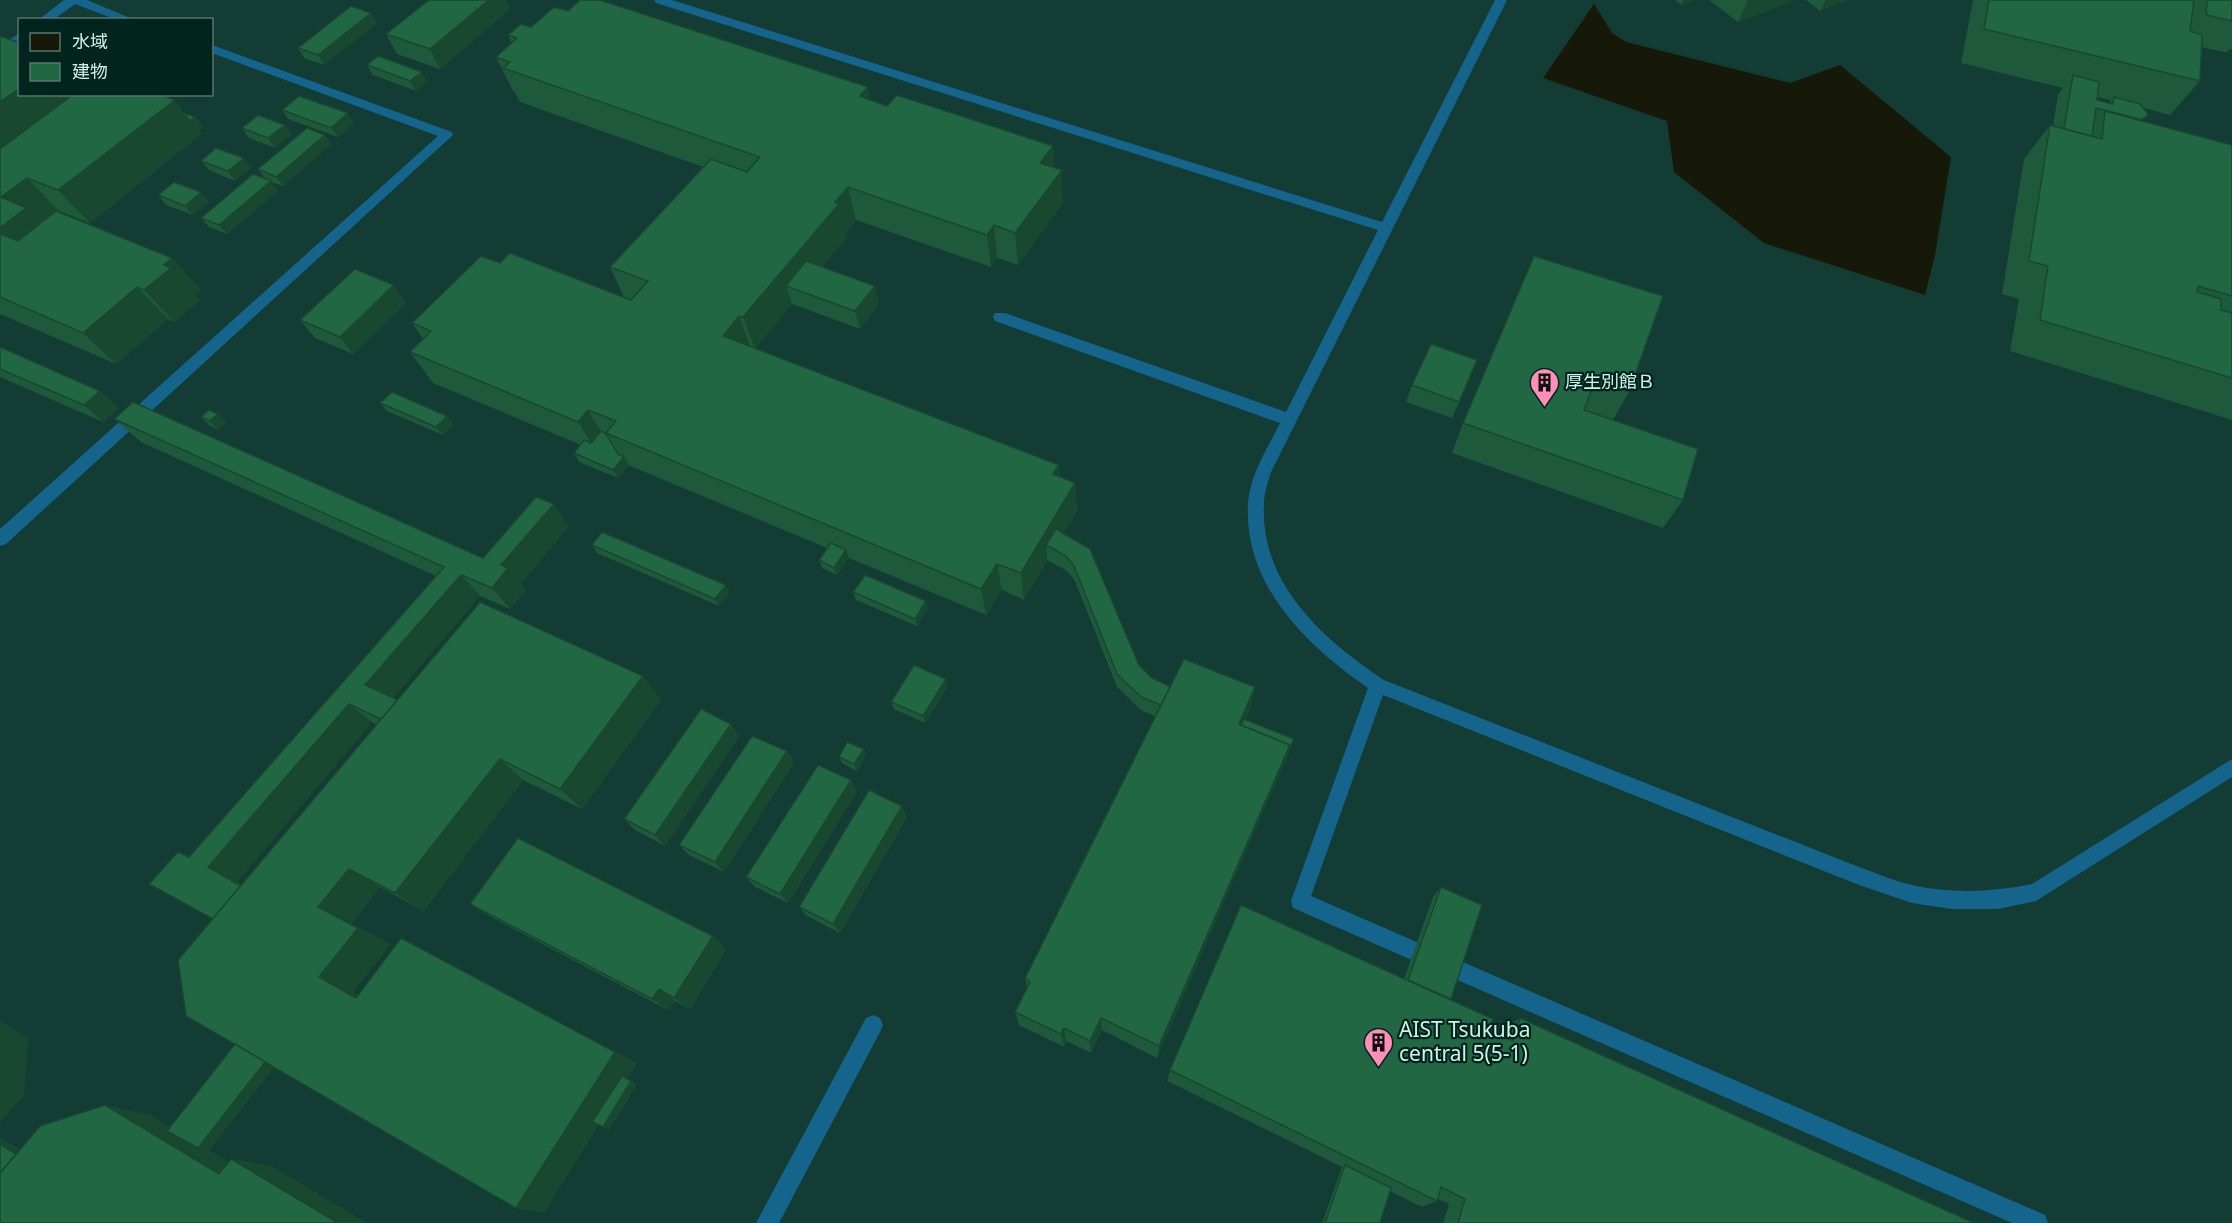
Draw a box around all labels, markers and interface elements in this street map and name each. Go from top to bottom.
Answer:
legend [18,18,213,96]
text: 水域 [72,29,108,53]
text: 建物 [72,59,108,83]
building icon: 厚生別館Ｂ [1528,366,1560,408]
place label: 厚生別館Ｂ [1565,369,1655,393]
place label: AIST Tsukuba central 5(5-1) [1399,1015,1531,1067]
building icon: AIST Tsukuba central 5(5-1) [1362,1026,1394,1068]

